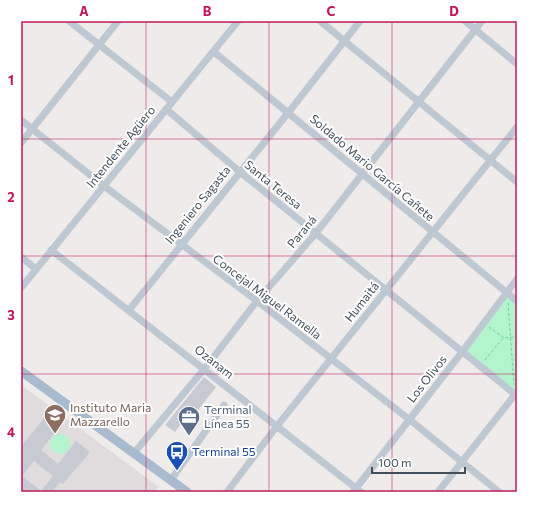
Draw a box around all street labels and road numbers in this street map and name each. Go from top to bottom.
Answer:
street label: Intendente Agüero [83,103,157,190]
street label: Soldado Mario García Cañete [308,111,438,223]
street label: Santa Teresa [242,157,305,212]
street label: Ingeniero Sagasta [162,163,233,246]
street label: Paraná [284,212,319,250]
street label: Concejal Miguel Ramella [211,251,325,342]
street label: Humaitá [341,279,381,324]
street label: Ozanam [192,342,237,381]
street label: Los Olivos [403,352,449,405]

